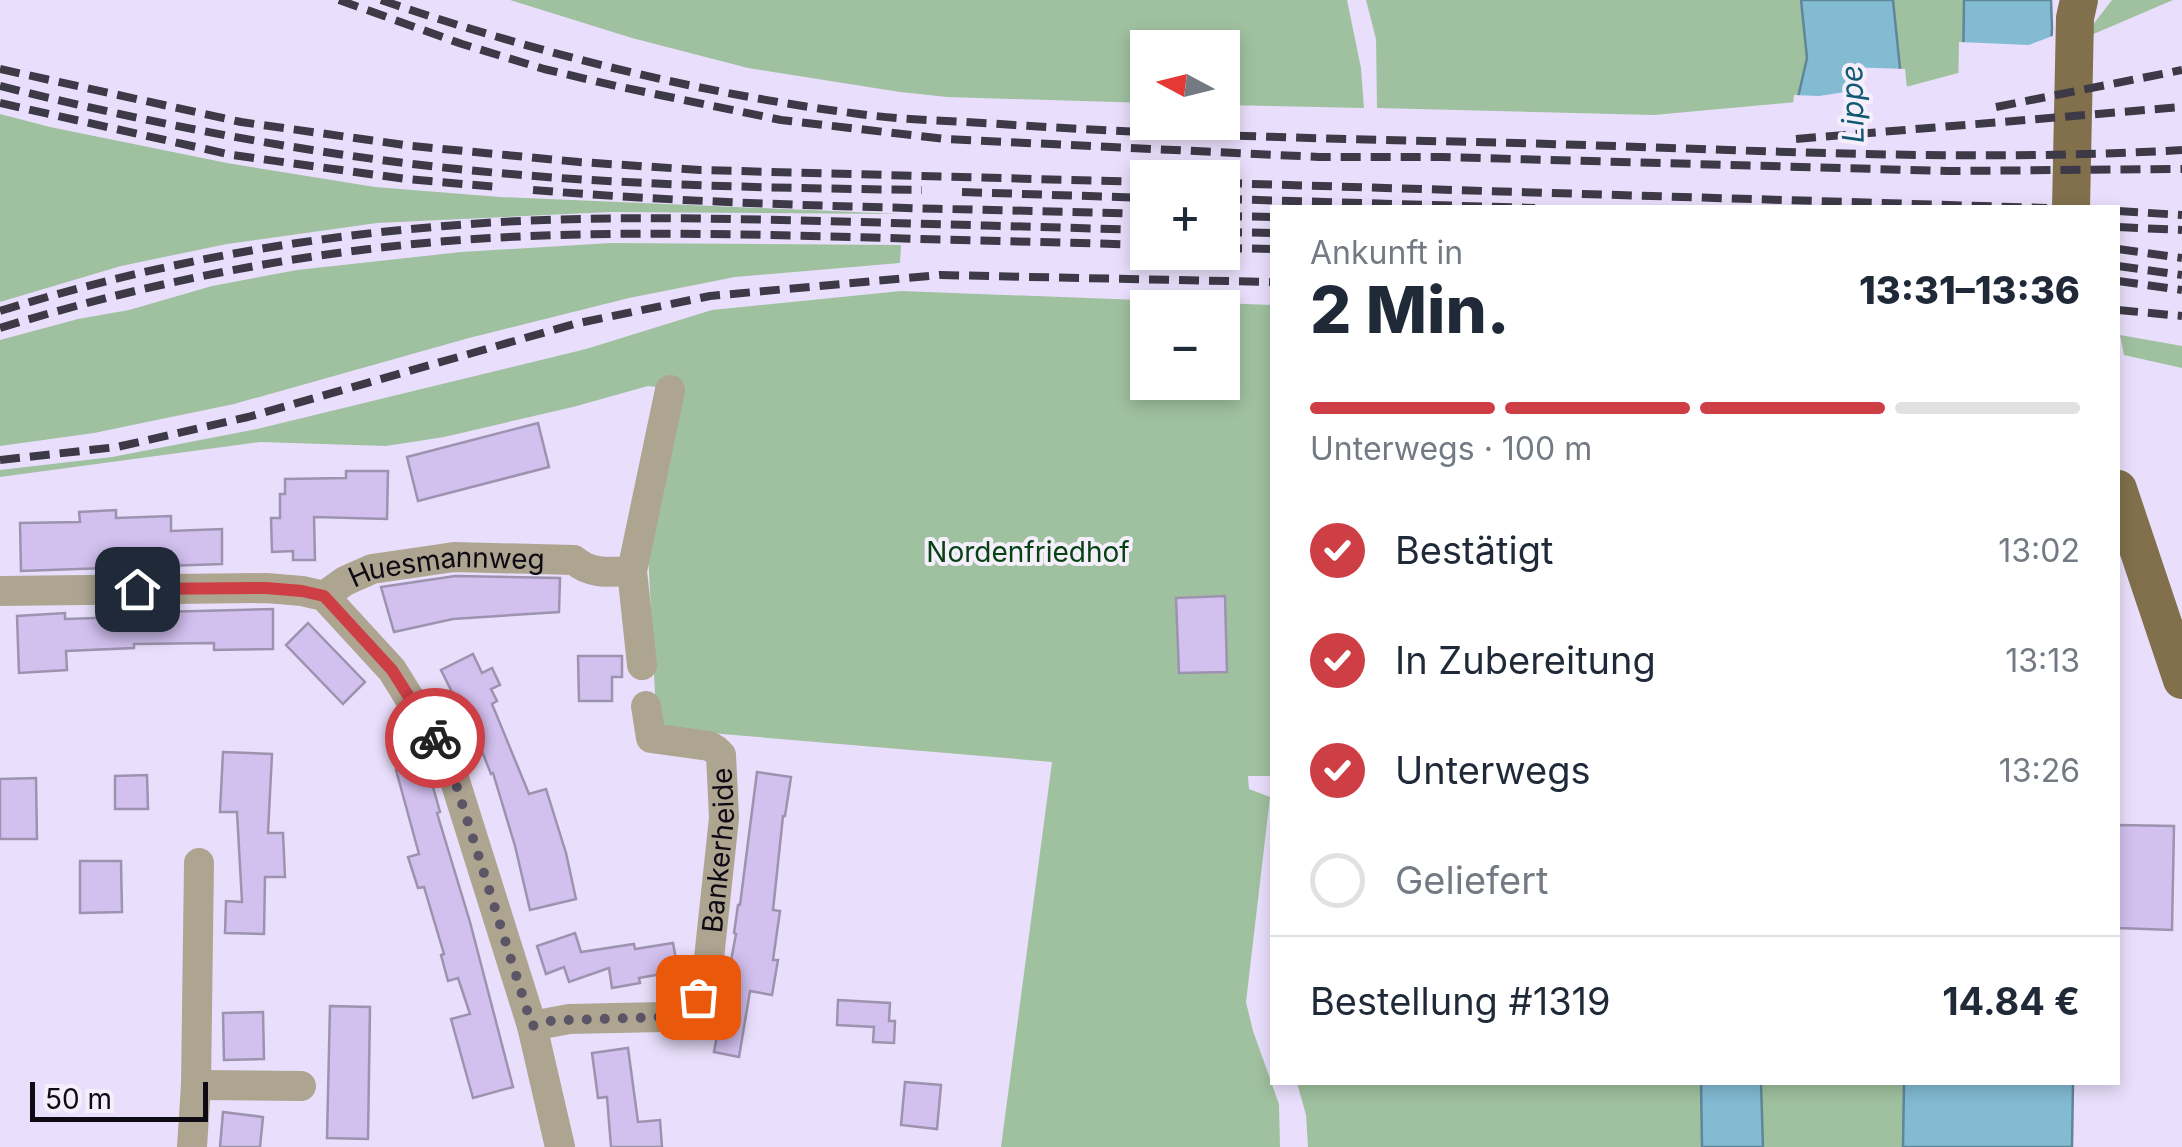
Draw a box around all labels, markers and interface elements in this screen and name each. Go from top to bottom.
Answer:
north arrow [1130,30,1240,140]
map controls [1130,30,1240,400]
water label: Lippe [1833,65,1871,143]
button: + [1130,160,1240,270]
text: Ankunft in [1310,233,1463,272]
text: 13:31–13:36 [1859,267,2080,313]
text: 2 Min. [1310,270,1510,349]
button: − [1130,290,1240,400]
text: Unterwegs · 100 m [1310,429,1592,468]
icon: check [1310,523,1365,578]
text: Bestätigt [1395,527,1553,573]
text: 13:02 [1998,531,2080,570]
park label: Nordenfriedhof [926,535,1130,569]
street label: Huesmannweg [343,540,545,594]
pin [95,547,180,632]
icon: home [110,562,165,617]
icon: check [1310,633,1365,688]
text: In Zubereitung [1395,637,1656,683]
text: 13:13 [2005,641,2080,680]
courier [385,688,485,788]
icon: bike [408,711,463,766]
icon: check [1310,743,1365,798]
text: Unterwegs [1395,747,1591,793]
text: 13:26 [1999,751,2080,790]
street label: Bankerheide [695,767,741,934]
text: Geliefert [1395,857,1549,903]
pin [656,955,741,1040]
icon: bag [671,970,726,1025]
text: Bestellung #1319 [1310,978,1611,1024]
text: 14.84 € [1942,978,2080,1024]
scale bar [30,1077,208,1122]
text: 50 m [45,1082,112,1116]

